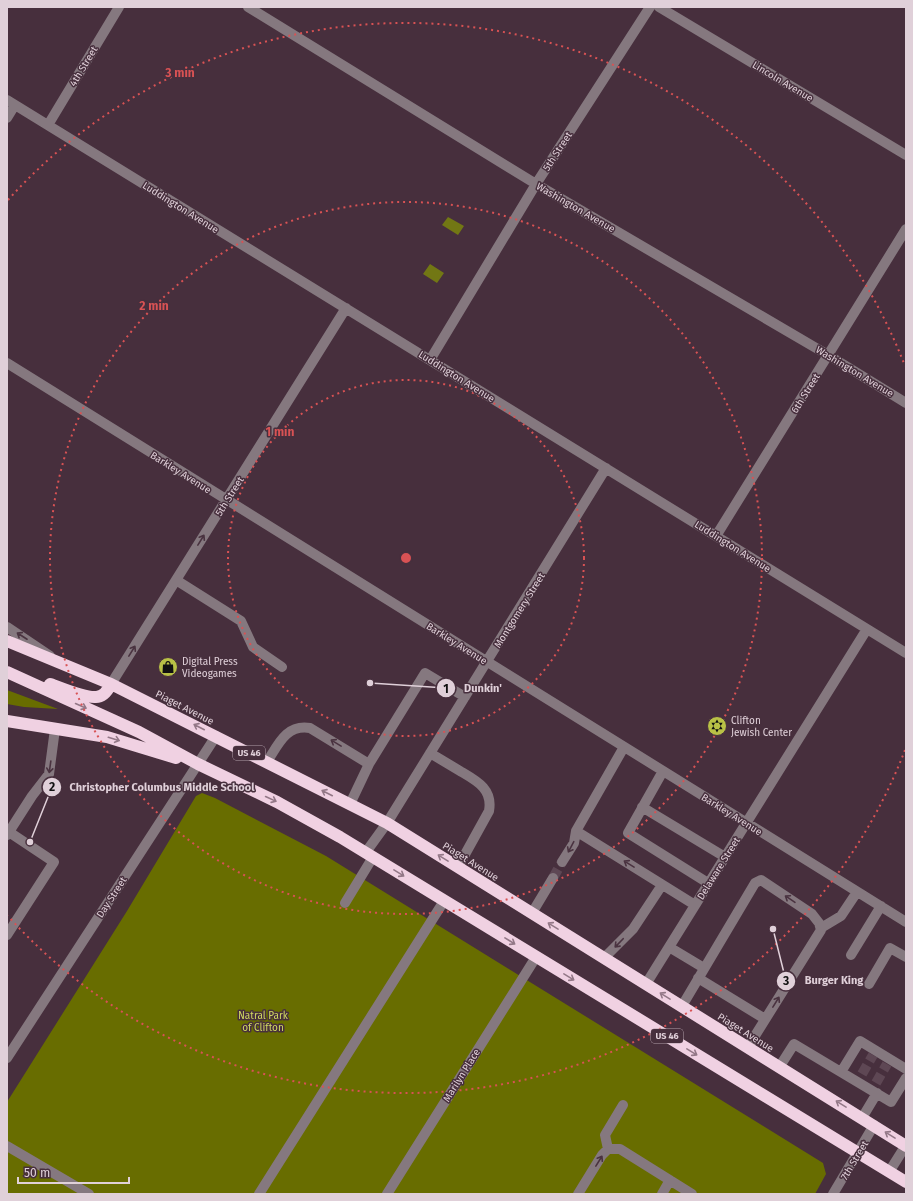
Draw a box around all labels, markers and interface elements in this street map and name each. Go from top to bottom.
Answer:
street label: 4th Street [67,44,101,89]
street label: Lincoln Avenue [750,59,815,105]
text: 3 min [164,66,195,80]
street label: 5th Street [541,129,575,173]
street label: Luddington Avenue [140,180,221,236]
street label: Washington Avenue [534,180,617,235]
text: 2 min [139,299,169,313]
street label: Washington Avenue [813,344,896,400]
street label: Luddington Avenue [416,349,497,405]
street label: 6th Street [789,371,823,416]
text: 1 min [266,425,294,439]
street label: Barkley Avenue [148,449,213,496]
street label: 5th Street [213,474,247,518]
street label: Luddington Avenue [692,519,773,575]
one-way arrow [197,535,205,546]
centre of rings [399,551,413,565]
street label: Montgomery Street [492,570,548,650]
street label: Barkley Avenue [424,620,489,667]
one-way arrow [17,632,28,640]
one-way arrow [128,646,136,657]
shop icon: Digital Press Videogames [157,656,179,678]
place label: Digital Press Videogames [182,656,238,680]
callout: Dunkin' [436,677,510,700]
text: 1 [443,682,449,696]
text: Dunkin' [464,682,502,695]
street label: Piaget Avenue [153,688,216,728]
one-way arrow [74,702,86,710]
synagogue icon: Clifton Jewish Center [706,715,728,737]
place label: Clifton Jewish Center [731,715,792,739]
one-way arrow [193,723,205,731]
one-way arrow [108,736,121,743]
one-way arrow [330,739,342,747]
road number: US 46 [233,746,265,760]
one-way arrow [46,760,54,773]
callout: Christopher Columbus Middle School [42,775,263,798]
text: 2 [49,780,55,794]
text: Christopher Columbus Middle School [70,781,255,794]
one-way arrow [321,789,333,796]
street label: Barkley Avenue [699,791,764,838]
one-way arrow [265,796,277,803]
street label: Delaware Street [695,835,743,902]
street label: Piaget Avenue [440,840,501,884]
one-way arrow [567,841,575,853]
one-way arrow [437,853,449,861]
one-way arrow [624,860,635,868]
one-way arrow [393,869,405,877]
street label: Day Street [94,875,130,920]
one-way arrow [785,895,796,903]
one-way arrow [548,922,559,930]
one-way arrow [504,937,516,945]
one-way arrow [614,938,623,948]
callout: Burger King [776,969,871,992]
one-way arrow [563,973,574,981]
text: 3 [782,974,789,988]
text: Burger King [805,974,864,987]
one-way arrow [659,991,671,999]
one-way arrow [772,997,780,1008]
park label: Natral Park of Clifton [238,1010,289,1034]
street label: Piaget Avenue [715,1011,776,1055]
road number: US 46 [651,1029,683,1043]
street label: Marilyn Place [441,1047,483,1104]
one-way arrow [686,1048,698,1056]
one-way arrow [835,1100,847,1108]
one-way arrow [884,1131,896,1139]
street label: 7th Street [838,1138,871,1182]
one-way arrow [595,1155,603,1167]
scale bar [18,1159,129,1185]
text: 50 m [24,1166,50,1180]

